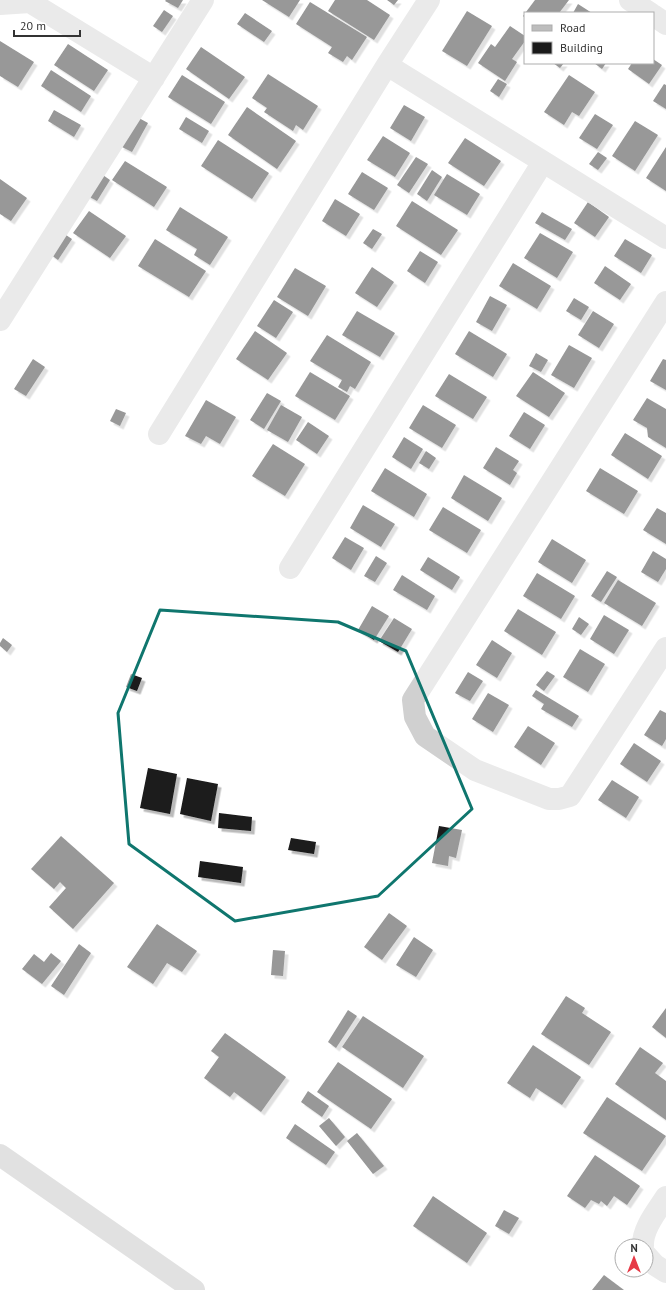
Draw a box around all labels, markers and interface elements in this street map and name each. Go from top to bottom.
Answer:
scale bar [14,12,80,38]
legend [524,12,654,64]
text: 20 m [20,18,46,33]
text: Road [560,20,585,35]
text: Building [560,40,603,55]
north arrow [614,1238,654,1278]
text: N [630,1241,638,1255]

